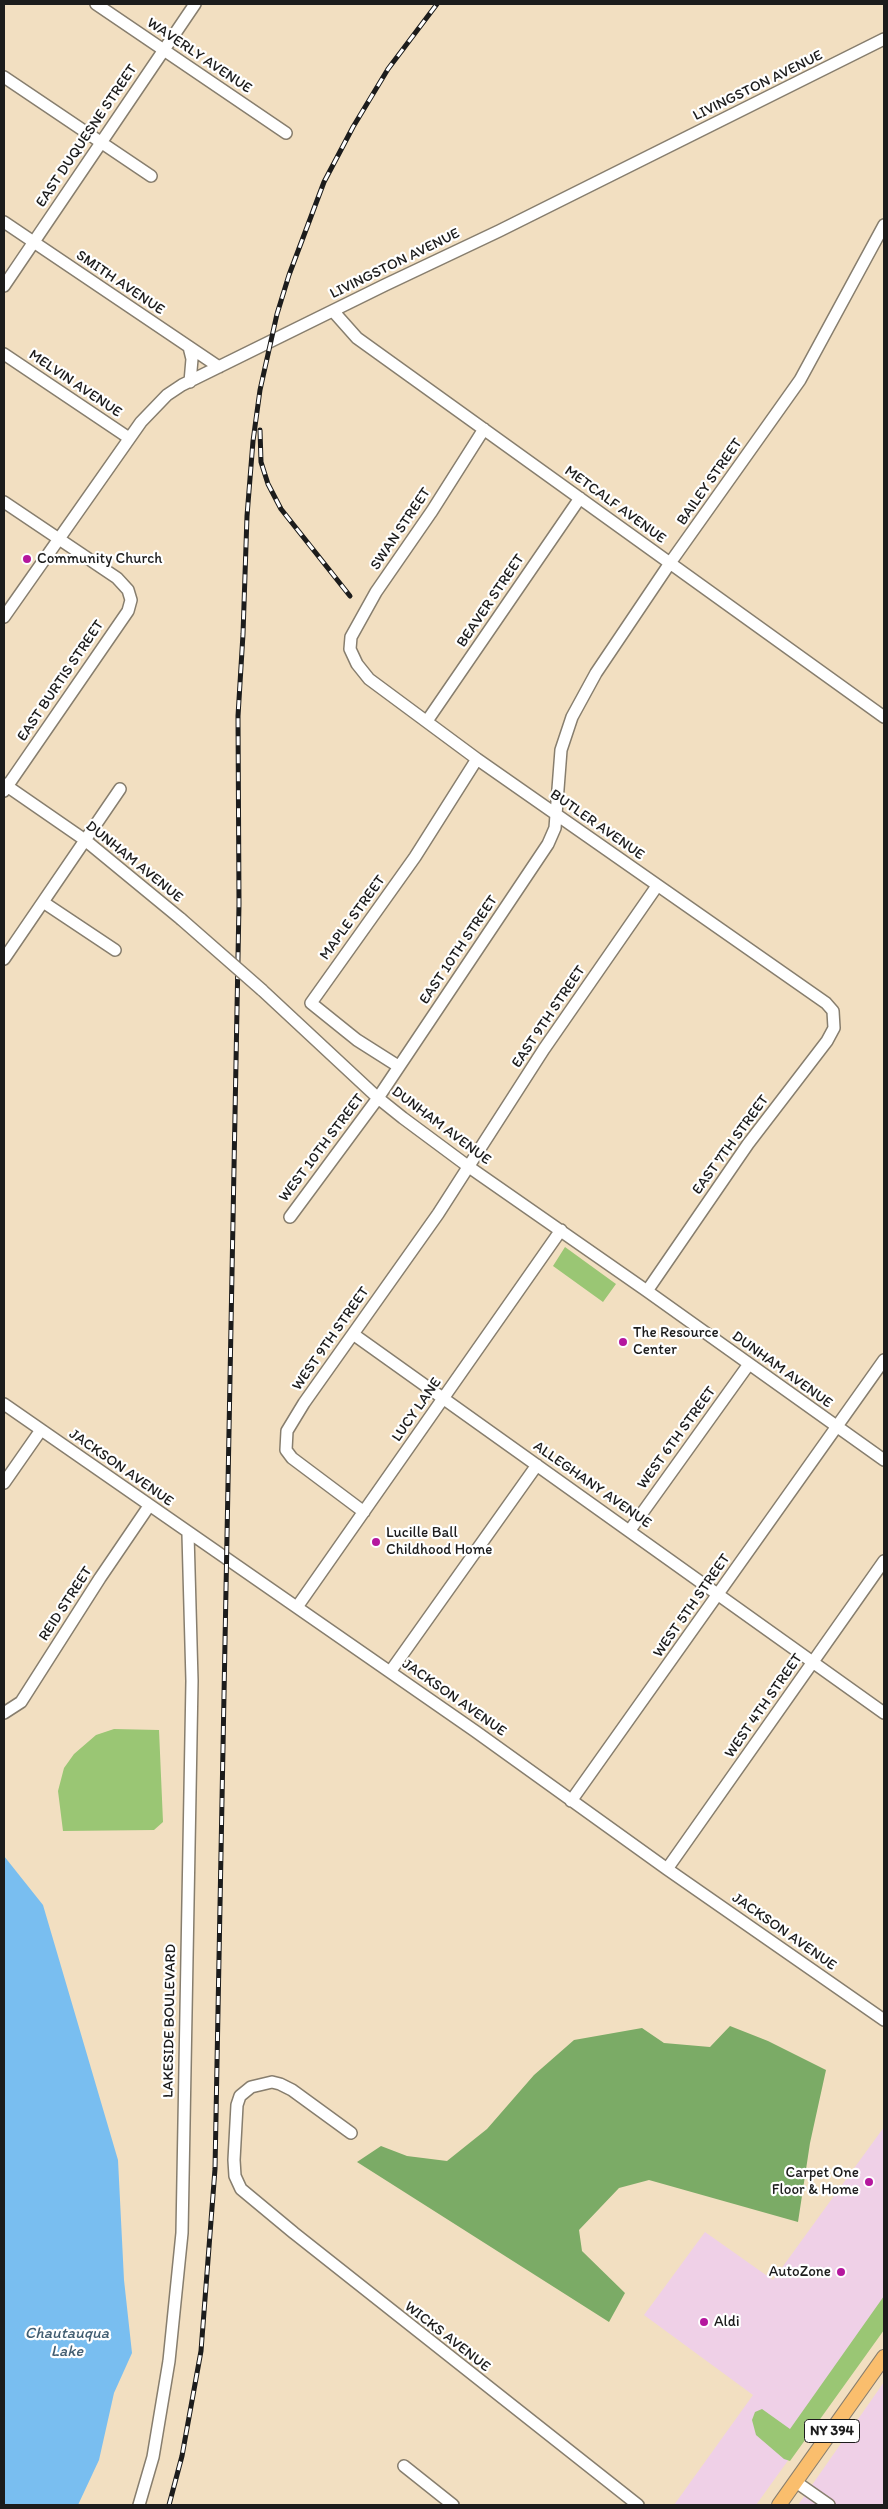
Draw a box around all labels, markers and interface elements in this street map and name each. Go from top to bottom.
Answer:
street label: WAVERLY AVENUE [143,14,255,98]
street label: LIVINGSTON AVENUE [690,47,826,125]
street label: EAST DUQUESNE STREET [32,61,142,211]
street label: LIVINGSTON AVENUE [327,225,463,303]
street label: SMITH AVENUE [72,247,168,319]
street label: MELVIN AVENUE [25,346,125,422]
street label: BAILEY STREET [673,435,747,529]
street label: METCALF AVENUE [561,462,669,548]
street label: SWAN STREET [367,484,435,574]
place label: Community Church [37,550,162,568]
street label: BEAVER STREET [453,551,529,651]
marker: Community Church [21,553,33,565]
street label: EAST BURTIS STREET [14,617,108,745]
street label: BUTLER AVENUE [546,786,648,864]
street label: DUNHAM AVENUE [82,817,186,907]
street label: MAPLE STREET [316,872,390,964]
street label: EAST 10TH STREET [416,892,502,1008]
street label: EAST 9TH STREET [508,963,590,1071]
street label: DUNHAM AVENUE [388,1083,494,1169]
street label: WEST 10TH STREET [275,1090,369,1206]
street label: EAST 7TH STREET [689,1092,773,1198]
street label: WEST 9TH STREET [288,1284,374,1394]
place label: The Resource Center [633,1324,719,1359]
street label: DUNHAM AVENUE [728,1328,836,1412]
marker: The Resource Center [617,1336,629,1348]
street label: LUCY LANE [388,1374,446,1446]
street label: WEST 6TH STREET [634,1383,720,1493]
street label: JACKSON AVENUE [65,1425,177,1511]
street label: ALLEGHANY AVENUE [529,1437,655,1533]
place label: Lucille Ball Childhood Home [386,1524,492,1559]
marker: Lucille Ball Childhood Home [370,1536,382,1548]
street label: WEST 5TH STREET [649,1551,735,1661]
street label: REID STREET [35,1563,97,1645]
street label: WEST 4TH STREET [721,1650,807,1762]
street label: JACKSON AVENUE [398,1655,510,1741]
street label: JACKSON AVENUE [728,1889,840,1975]
street label: LAKESIDE BOULEVARD [160,1944,180,2098]
place label: Carpet One Floor & Home [772,2164,859,2199]
marker: Carpet One Floor & Home [863,2176,875,2188]
place label: AutoZone [769,2263,831,2281]
marker: AutoZone [835,2266,847,2278]
street label: WICKS AVENUE [400,2298,494,2376]
place label: Aldi [714,2313,740,2331]
marker: Aldi [698,2316,710,2328]
water label: Chautauqua Lake [25,2324,109,2362]
road number: NY 394 [804,2420,860,2442]

